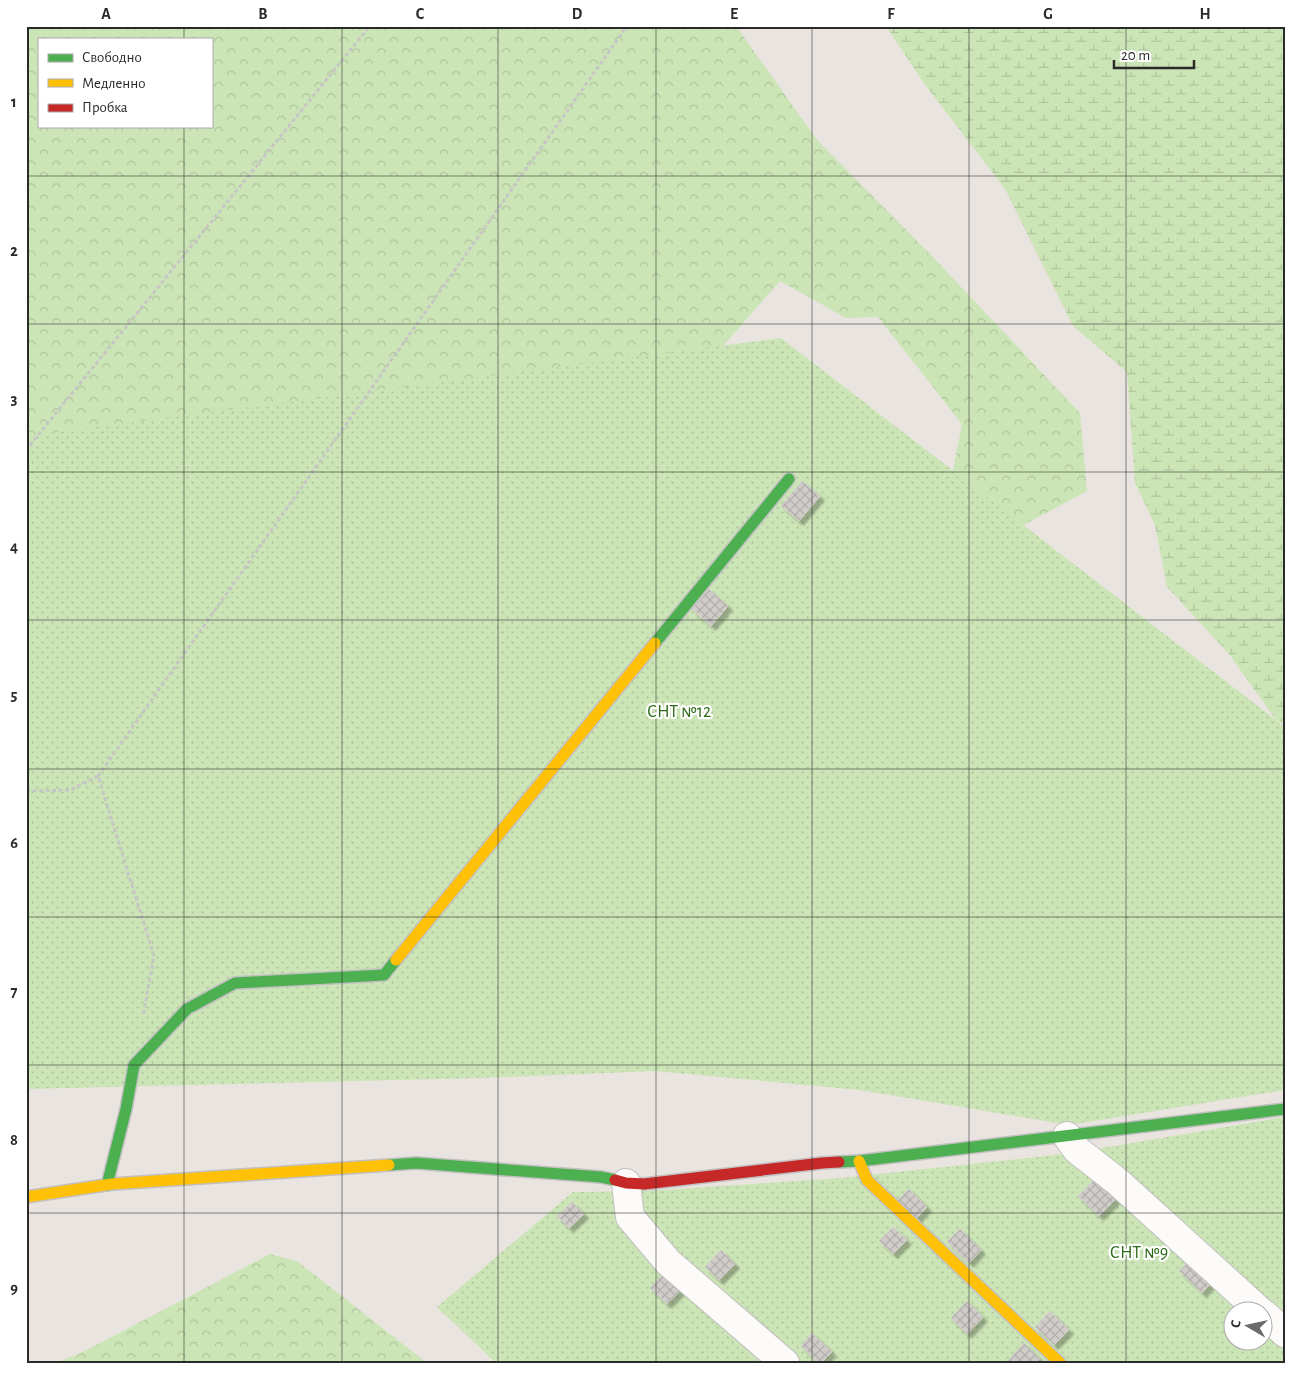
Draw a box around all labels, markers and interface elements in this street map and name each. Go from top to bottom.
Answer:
text: A [101,6,111,22]
text: B [258,6,268,22]
text: C [416,6,425,22]
text: D [572,6,583,22]
text: E [730,6,738,22]
text: F [887,6,895,22]
text: G [1043,6,1053,22]
text: H [1199,6,1211,22]
legend [38,38,212,128]
scale bar [1114,38,1194,70]
text: 20 m [1121,48,1150,63]
text: Свободно [82,50,142,65]
text: Медленно [82,76,146,91]
text: 1 [11,94,17,110]
text: Пробка [82,100,128,115]
text: 2 [10,243,18,259]
text: 3 [11,391,18,407]
text: 4 [10,539,18,555]
text: 5 [11,687,18,703]
park label: СНТ №12 [647,703,711,721]
text: 6 [10,835,18,851]
text: 7 [11,984,18,1000]
text: 8 [10,1132,18,1148]
park label: СНТ №9 [1110,1244,1168,1262]
text: 9 [10,1280,18,1296]
north arrow [1224,1302,1274,1352]
text: С [1229,1319,1244,1329]

